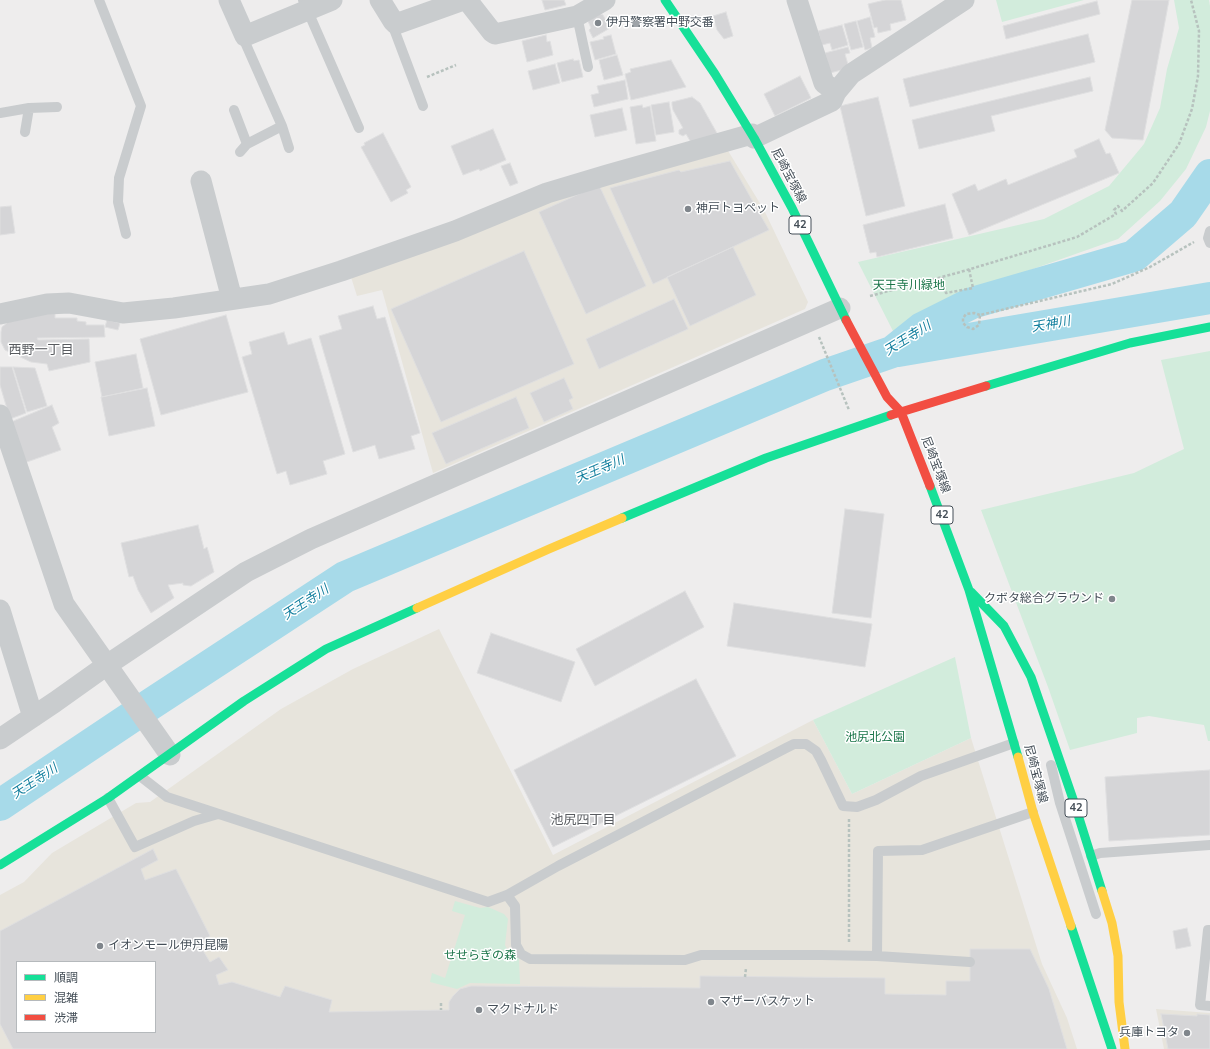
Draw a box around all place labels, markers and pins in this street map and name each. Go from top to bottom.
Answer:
place label: 伊丹警察署中野交番 [606,16,714,30]
marker: 伊丹警察署中野交番 [593,18,603,28]
place label: 神戸トヨペット [696,202,780,216]
marker: 神戸トヨペット [683,204,693,214]
place label: クボタ総合グラウンド [984,592,1104,606]
marker: クボタ総合グラウンド [1107,594,1117,604]
place label: イオンモール伊丹昆陽 [108,939,228,953]
marker: イオンモール伊丹昆陽 [95,941,105,951]
place label: マザーバスケット [719,995,815,1009]
marker: マザーバスケット [706,997,716,1007]
place label: マクドナルド [487,1003,559,1017]
marker: マクドナルド [474,1005,484,1015]
place label: 兵庫トヨタ [1119,1026,1179,1040]
marker: 兵庫トヨタ [1182,1028,1192,1038]

